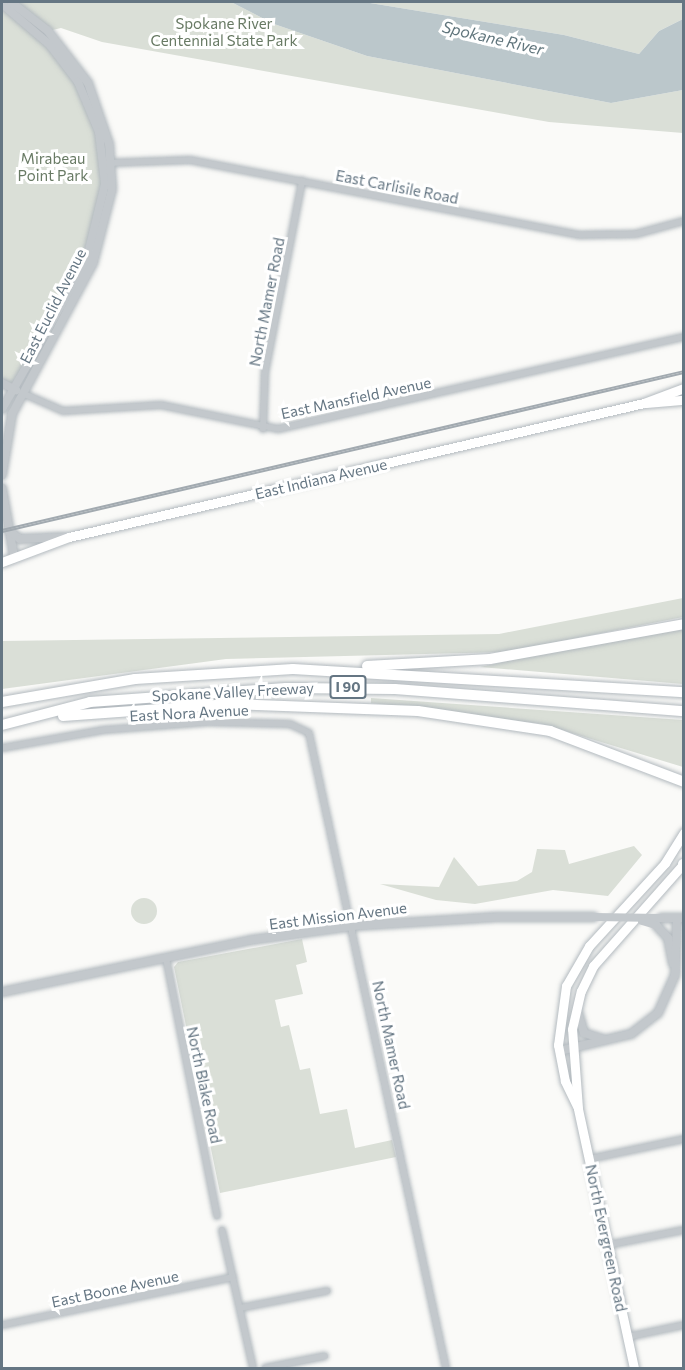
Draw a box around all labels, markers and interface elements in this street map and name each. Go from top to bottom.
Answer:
park label: Spokane River Centennial State Park [150,14,298,49]
water label: Spokane River [440,17,546,59]
park label: Mirabeau Point Park [18,149,88,184]
street label: East Carlisile Road [334,166,460,208]
street label: North Mamer Road [246,236,288,368]
street label: East Euclid Avenue [16,246,90,366]
street label: East Mansfield Avenue [279,373,433,423]
street label: East Indiana Avenue [253,455,389,503]
road number: I 90 [328,676,368,698]
street label: Spokane Valley Freeway [151,679,315,705]
street label: East Nora Avenue [129,701,249,725]
street label: East Mission Avenue [268,899,408,933]
street label: North Mamer Road [369,979,413,1111]
street label: North Blake Road [183,1025,225,1145]
street label: North Evergreen Road [582,1163,630,1313]
street label: East Boone Avenue [50,1267,180,1311]

